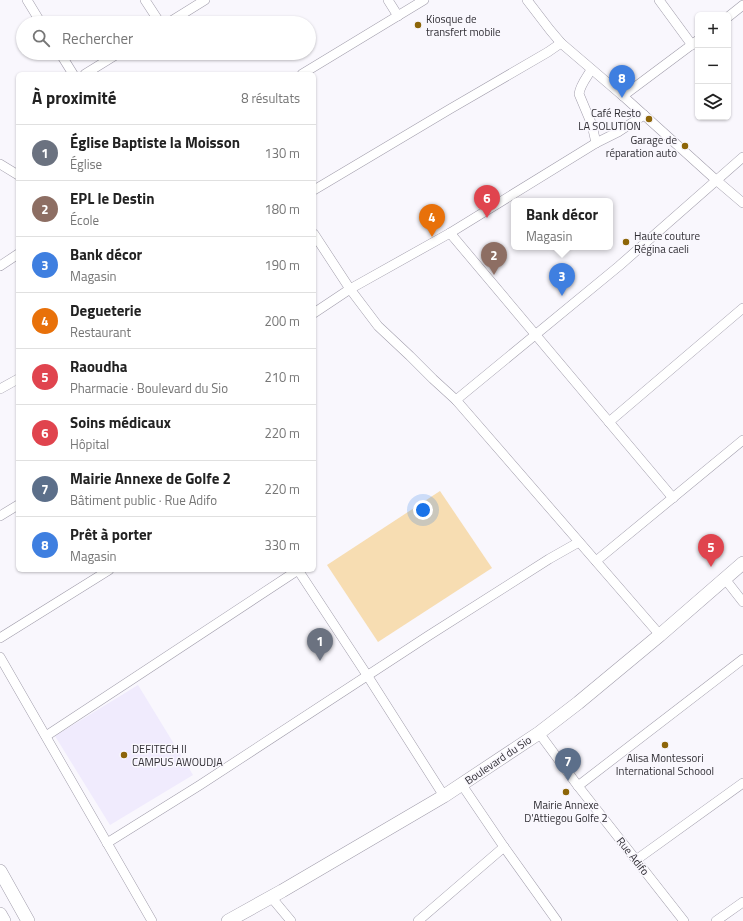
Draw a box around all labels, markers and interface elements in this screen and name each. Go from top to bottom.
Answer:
place label: Kiosque de transfert mobile [426,11,501,40]
map controls [695,12,731,120]
button: + [695,12,731,48]
search box [16,16,316,60]
marker: Kiosque de transfert mobile [413,20,423,30]
icon: search [30,27,52,49]
text: Rechercher [62,27,133,50]
button: − [695,48,731,84]
pin: 8 [609,65,635,98]
button: layers [695,84,731,120]
text: À proximité [32,85,116,111]
text: 8 résultats [241,88,300,108]
place label: Café Resto LA SOLUTION [578,105,641,134]
marker: Café Resto LA SOLUTION [644,114,654,124]
text: Église Baptiste la Moisson [70,131,240,154]
place label: Garage de réparation auto [606,132,677,161]
marker: Garage de réparation auto [680,141,690,151]
text: 1 [41,143,49,163]
text: 130 m [264,143,300,163]
text: Église [70,154,102,174]
pin: 6 [474,185,500,218]
text: EPL le Destin [70,187,154,210]
popup [511,198,613,250]
text: 2 [41,199,49,219]
text: 180 m [264,199,300,219]
text: Bank décor [526,203,598,226]
pin: 4 [419,204,445,237]
text: École [70,210,99,230]
text: Magasin [526,226,572,246]
place label: Haute couture Régina caeli [634,228,700,257]
marker: Haute couture Régina caeli [621,237,631,247]
pin: 2 [481,242,507,275]
text: Bank décor [70,243,142,266]
text: 3 [41,255,49,275]
text: 190 m [264,255,300,275]
pin: 3 [549,263,575,296]
text: Magasin [70,266,117,286]
text: Degueterie [70,299,141,322]
text: 4 [41,311,49,331]
text: 200 m [264,311,300,331]
text: Restaurant [70,322,131,342]
text: Raoudha [70,355,127,378]
text: 5 [41,367,49,387]
text: 210 m [264,367,300,387]
text: Pharmacie · Boulevard du Sio [70,378,228,398]
text: Soins médicaux [70,411,171,434]
text: 6 [41,423,49,443]
text: 220 m [264,423,300,443]
text: Hôpital [70,434,109,454]
text: Mairie Annexe de Golfe 2 [70,467,231,490]
text: 7 [41,479,49,499]
text: 220 m [264,479,300,499]
text: Bâtiment public · Rue Adifo [70,490,217,510]
your location [413,500,433,520]
text: Prêt à porter [70,523,152,546]
pin: 5 [698,534,724,567]
text: 8 [41,535,49,555]
text: 330 m [264,535,300,555]
text: Magasin [70,546,117,566]
pin: 1 [307,628,333,661]
street label: Boulevard du Sio [461,732,535,788]
marker: Alisa Montessori International Schoool [660,740,670,750]
place label: DEFITECH II CAMPUS AWOUDJA [132,741,223,770]
pin: 7 [555,748,581,781]
marker: DEFITECH II CAMPUS AWOUDJA [119,750,129,760]
place label: Alisa Montessori International Schoool [616,750,714,779]
marker: Mairie Annexe D'Attiegou Golfe 2 [561,787,571,797]
place label: Mairie Annexe D'Attiegou Golfe 2 [524,797,608,826]
street label: Rue Adifo [613,833,653,879]

